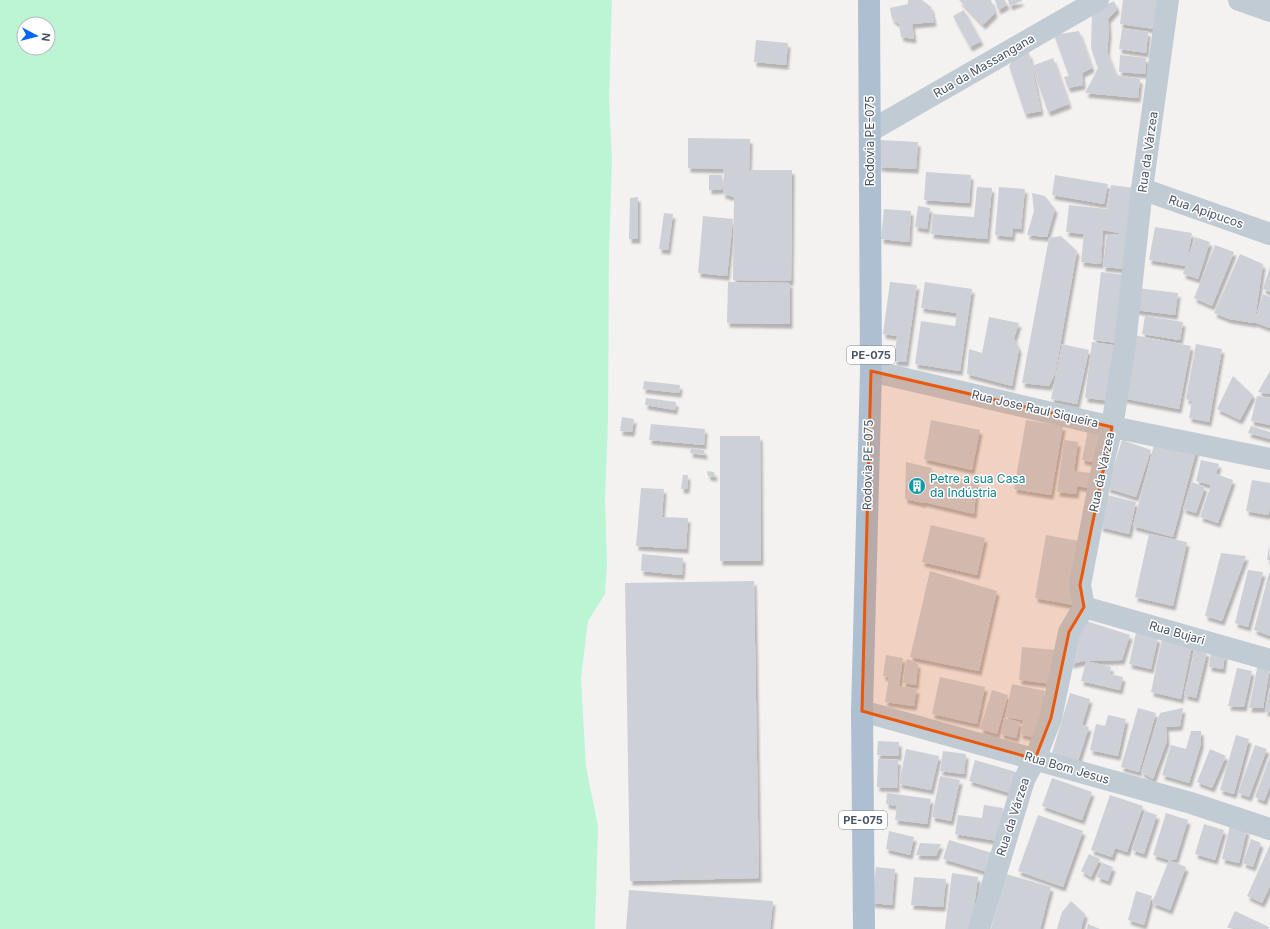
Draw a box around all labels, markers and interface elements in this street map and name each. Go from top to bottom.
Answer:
north arrow [16,16,56,56]
street label: Rua da Massangana [930,30,1037,101]
text: N [38,32,53,42]
street label: Rodovia PE-075 [862,96,877,186]
street label: Rua da Várzea [1134,110,1161,193]
street label: Rua Apipucos [1167,192,1246,231]
road number: PE-075 [847,346,895,364]
street label: Rua Jose Raul Siqueira [970,387,1100,430]
street label: Rodovia PE-075 [859,420,876,510]
street label: Rua da Várzea [1086,430,1117,513]
place label: Petre a sua Casa da Indústria [930,471,1025,500]
building icon: Petre a sua Casa da Indústria [907,476,927,496]
street label: Rua Bujari [1148,617,1207,648]
street label: Rua Bom Jesus [1023,748,1111,787]
street label: Rua da Várzea [993,776,1032,858]
road number: PE-075 [839,811,887,829]

